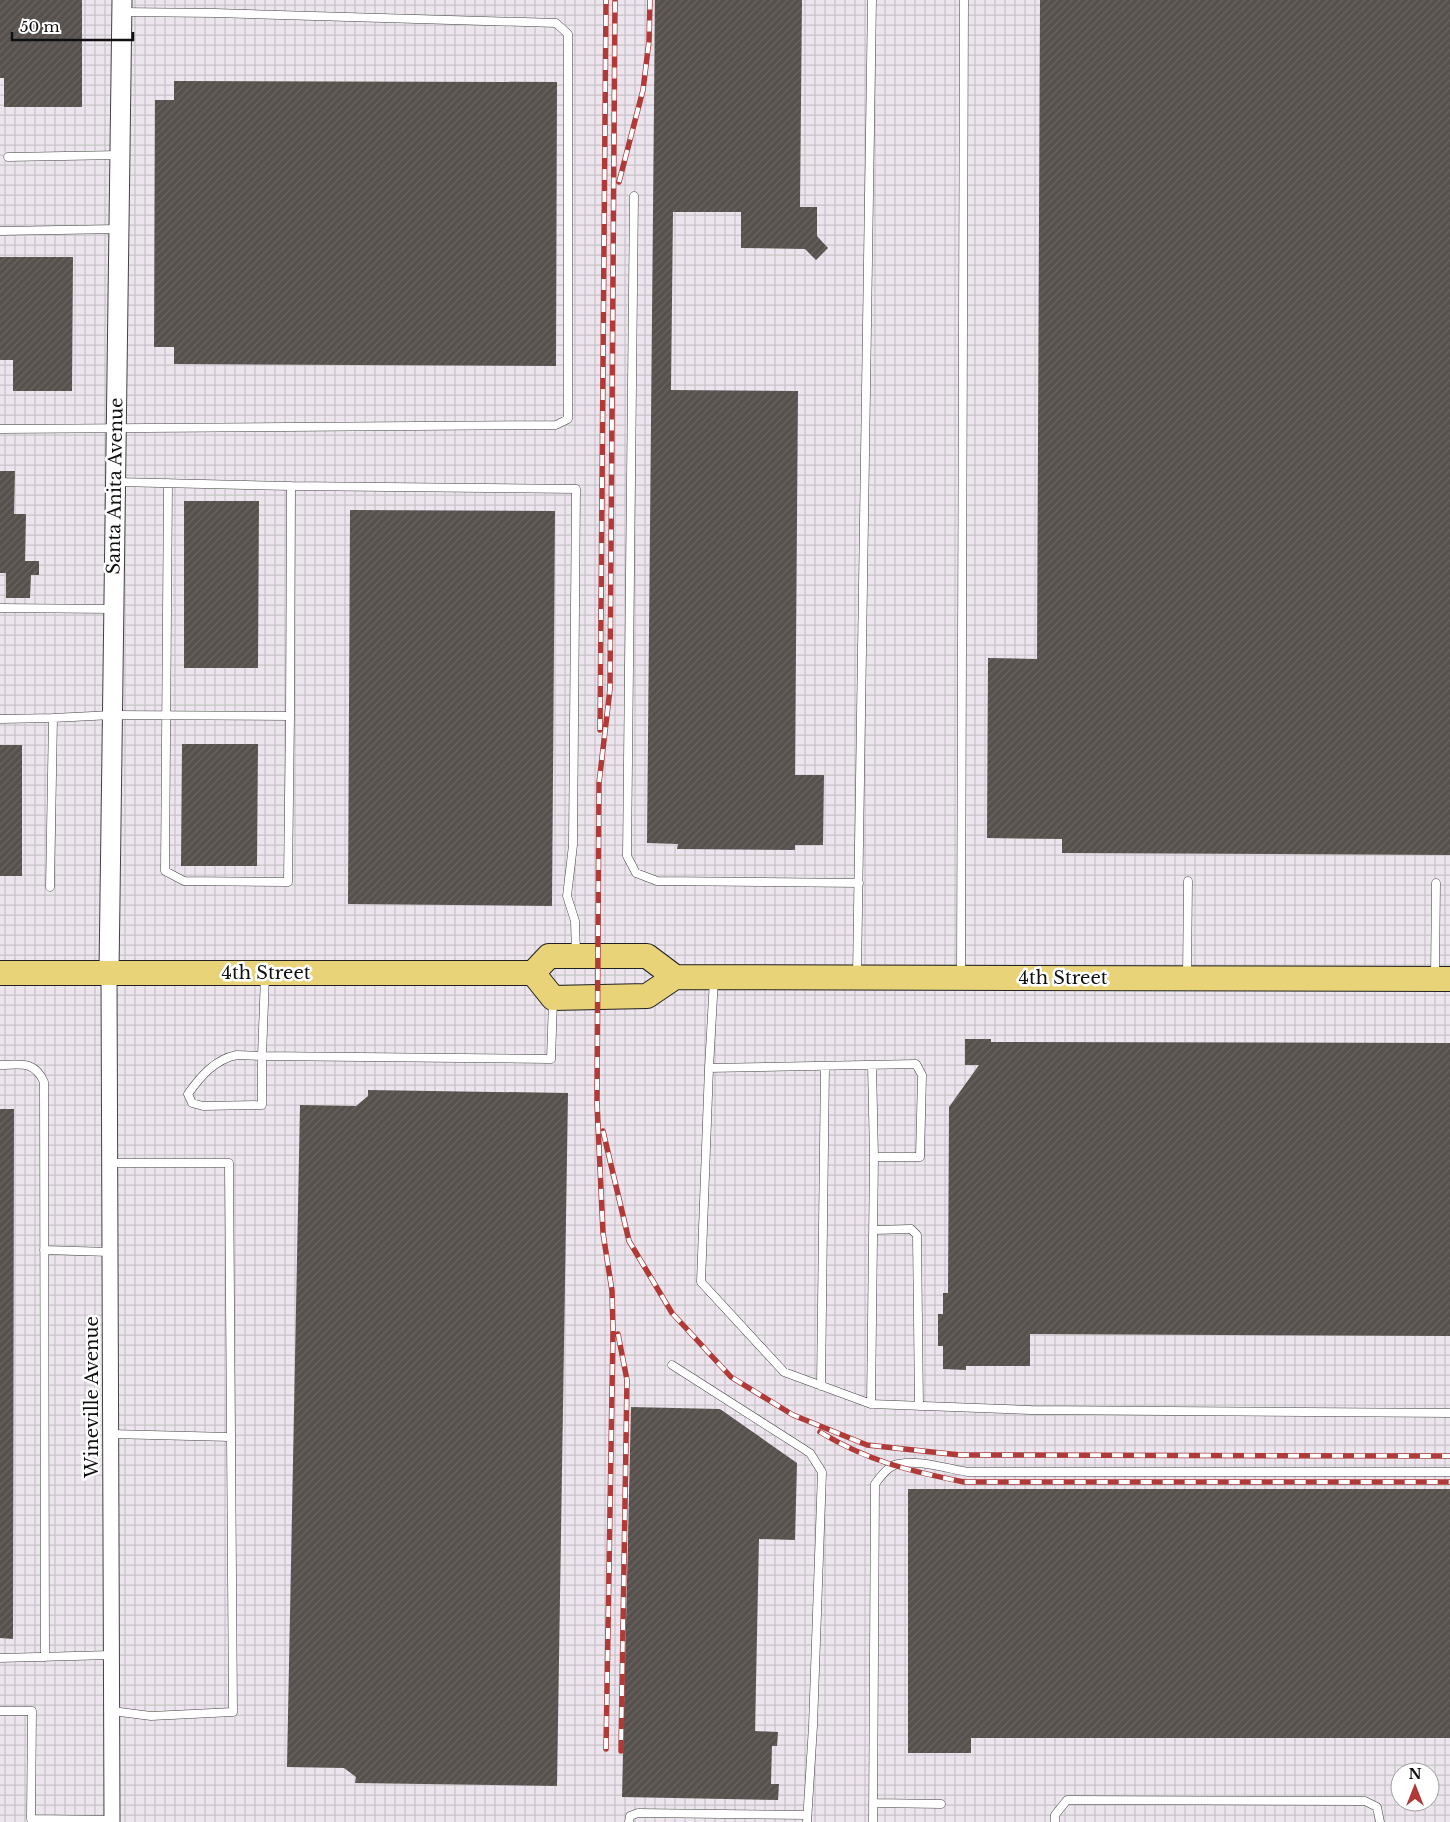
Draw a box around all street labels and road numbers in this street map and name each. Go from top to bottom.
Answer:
street label: Santa Anita Avenue [102,397,128,575]
street label: 4th Street [221,962,311,984]
street label: 4th Street [1018,967,1108,989]
street label: Wineville Avenue [81,1316,103,1479]

